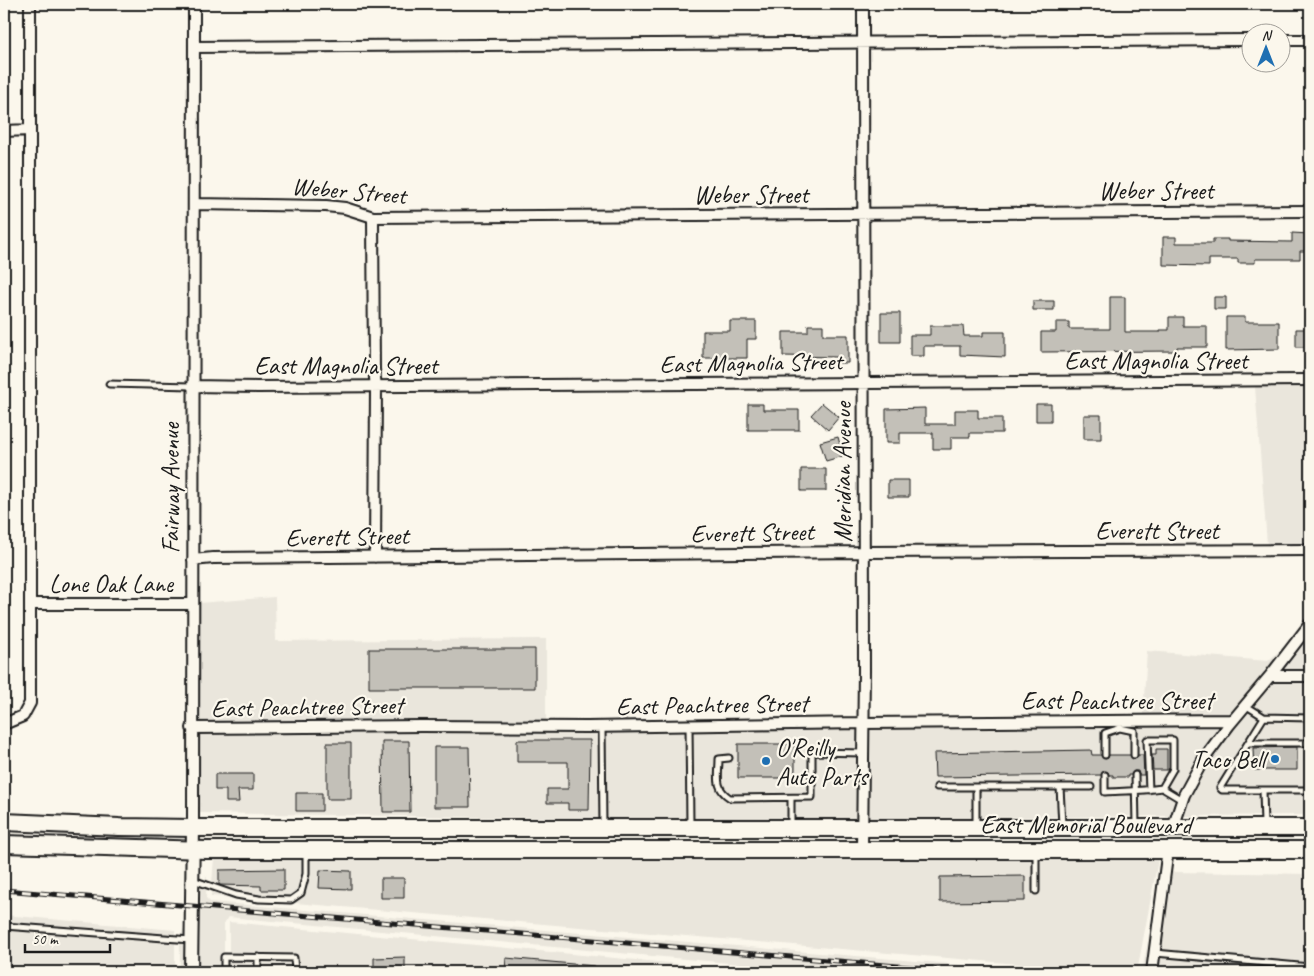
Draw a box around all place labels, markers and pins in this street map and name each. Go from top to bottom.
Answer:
place label: O'Reilly Auto Parts [776,732,870,793]
place label: Taco Bell [1192,744,1270,776]
marker: Taco Bell [1269,753,1281,765]
marker: O'Reilly Auto Parts [760,755,772,767]

